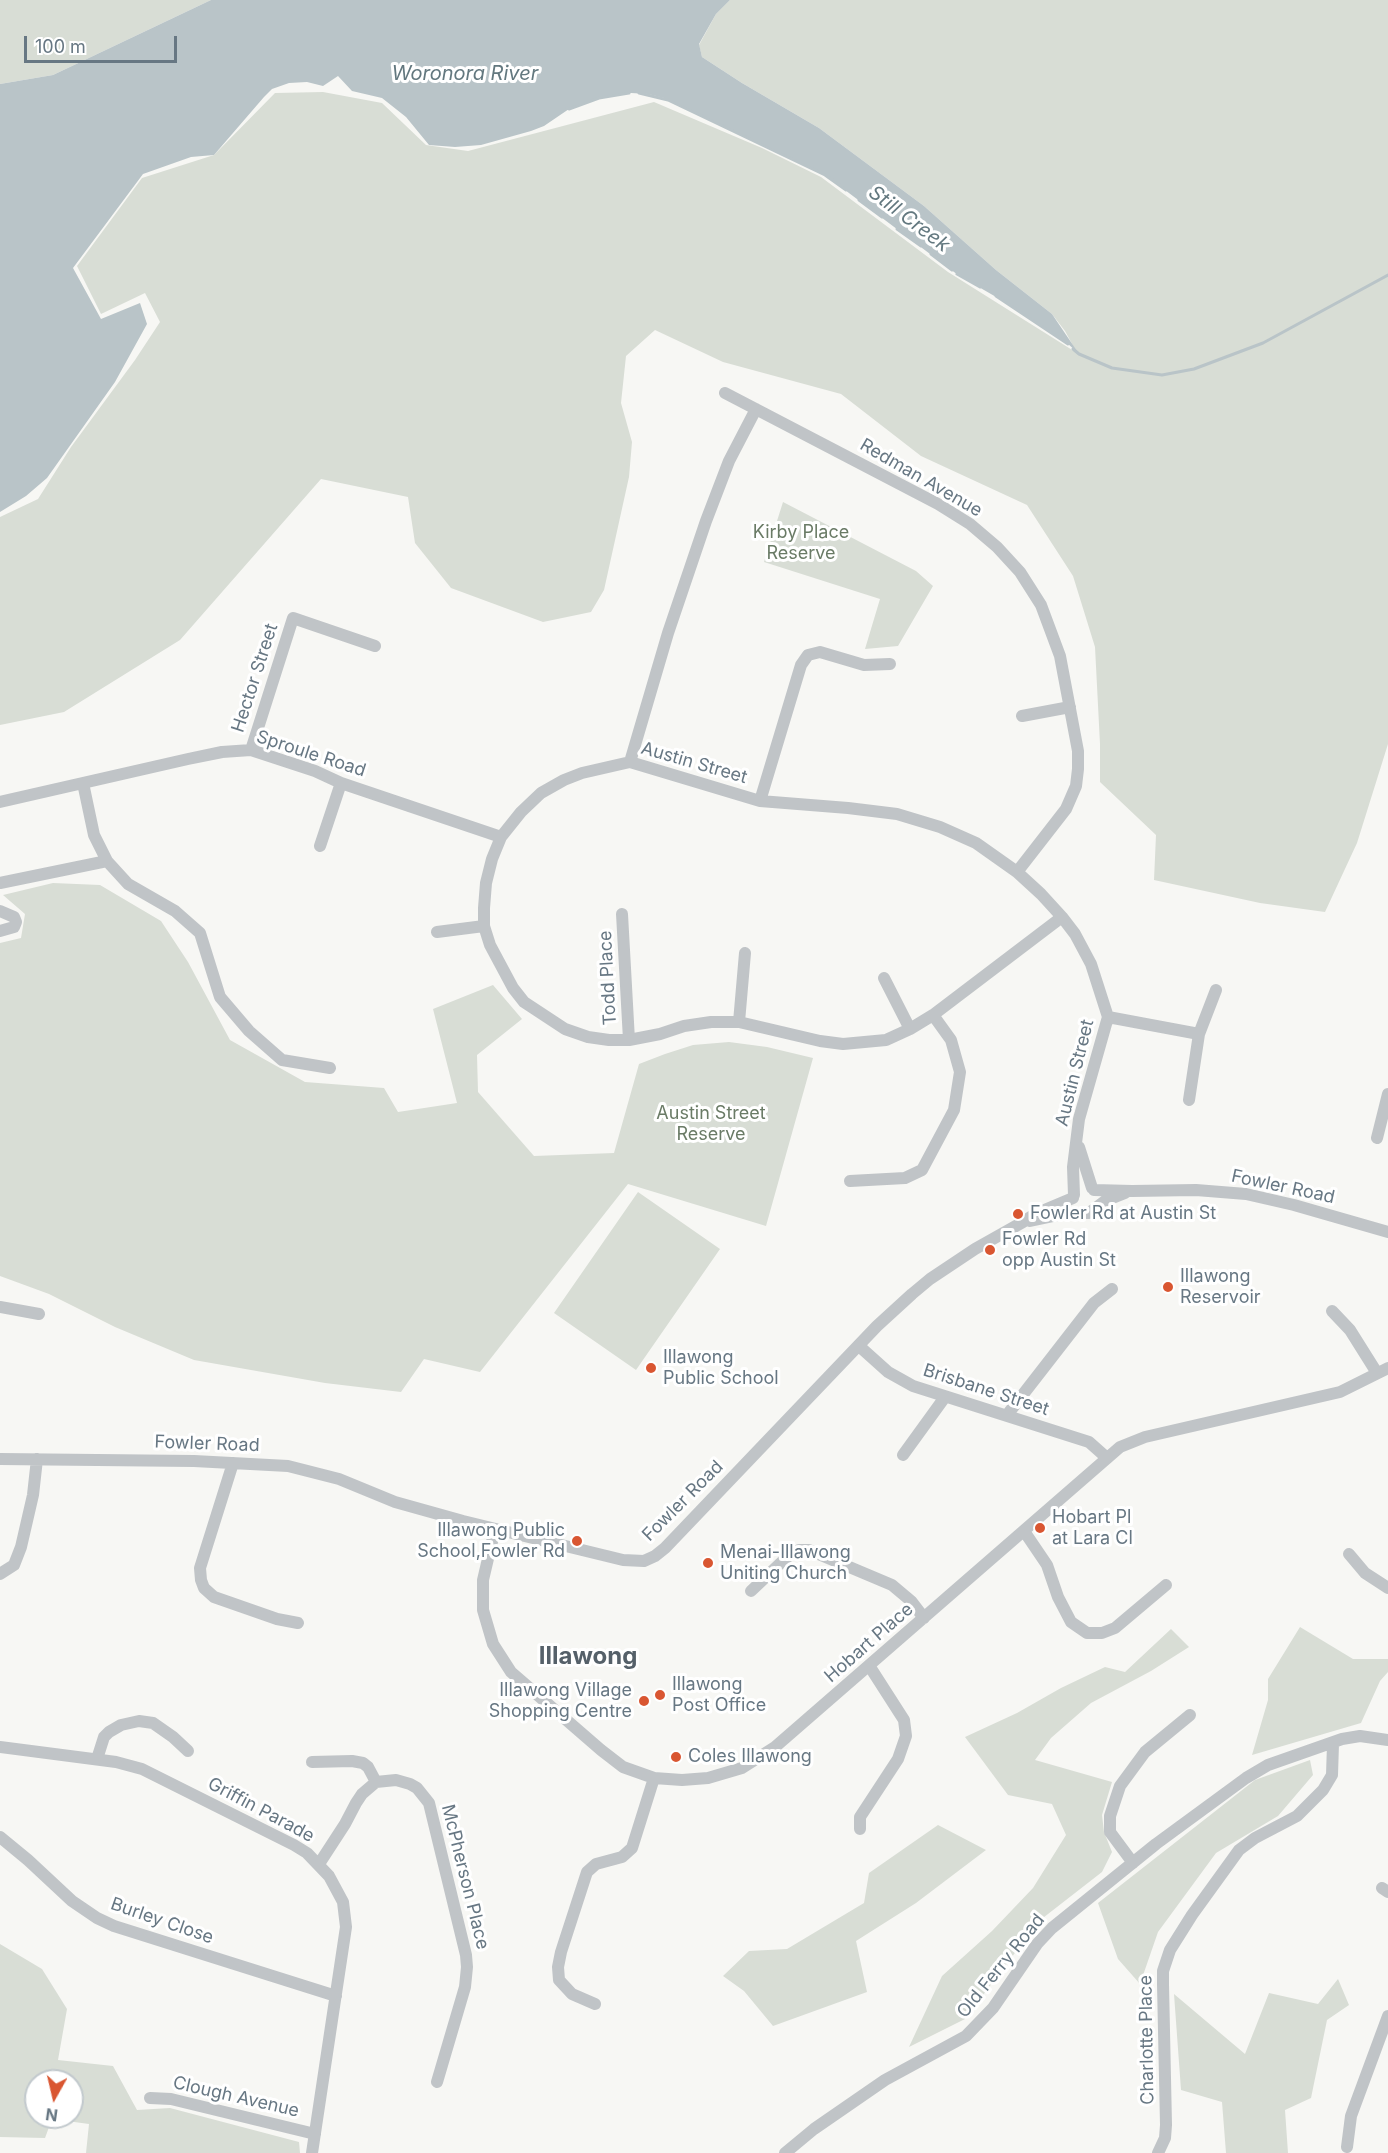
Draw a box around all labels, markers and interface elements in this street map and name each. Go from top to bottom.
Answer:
scale bar [27,24,180,62]
text: 100 m [35,36,86,57]
water label: Woronora River [392,62,538,86]
water label: Still Creek [864,181,954,257]
street label: Redman Avenue [856,434,986,522]
park label: Kirby Place Reserve [753,522,849,564]
street label: Hector Street [227,621,283,735]
street label: Sproule Road [254,726,368,782]
street label: Austin Street [638,738,750,788]
street label: Todd Place [595,930,621,1026]
street label: Austin Street [1051,1017,1099,1129]
park label: Austin Street Reserve [656,1103,766,1146]
street label: Fowler Road [1229,1165,1337,1209]
place label: Fowler Rd at Austin St [1030,1203,1216,1225]
marker: Fowler Rd at Austin St [1011,1207,1025,1221]
place label: Fowler Rd opp Austin St [1002,1229,1116,1272]
marker: Fowler Rd opp Austin St [983,1243,997,1257]
place label: Illawong Reservoir [1180,1266,1261,1308]
marker: Illawong Reservoir [1161,1280,1175,1294]
place label: Illawong Public School [663,1347,779,1390]
street label: Brisbane Street [920,1359,1052,1421]
marker: Illawong Public School [644,1361,658,1375]
street label: Fowler Road [154,1431,260,1457]
street label: Fowler Road [638,1456,728,1546]
place label: Hobart Pl at Lara Cl [1052,1507,1133,1550]
place label: Illawong Public School,Fowler Rd [417,1520,565,1562]
marker: Hobart Pl at Lara Cl [1033,1521,1047,1535]
marker: Illawong Public School,Fowler Rd [570,1534,584,1548]
place label: Menai-Illawong Uniting Church [720,1542,851,1584]
marker: Menai-Illawong Uniting Church [701,1556,715,1570]
street label: Hobart Place [820,1599,918,1687]
district label: Illawong [539,1643,637,1671]
place label: Illawong Post Office [672,1674,766,1716]
place label: Illawong Village Shopping Centre [489,1680,632,1722]
marker: Illawong Post Office [653,1688,667,1702]
marker: Illawong Village Shopping Centre [637,1694,651,1708]
place label: Coles Illawong [688,1746,812,1768]
marker: Coles Illawong [669,1750,683,1764]
street label: Griffin Parade [204,1773,318,1847]
street label: McPherson Place [437,1802,493,1952]
street label: Burley Close [108,1893,216,1949]
street label: Old Ferry Road [953,1910,1049,2022]
street label: Charlotte Place [1135,1975,1159,2105]
north arrow [24,2069,84,2129]
street label: Clough Avenue [171,2072,301,2122]
text: N [44,2104,59,2126]

